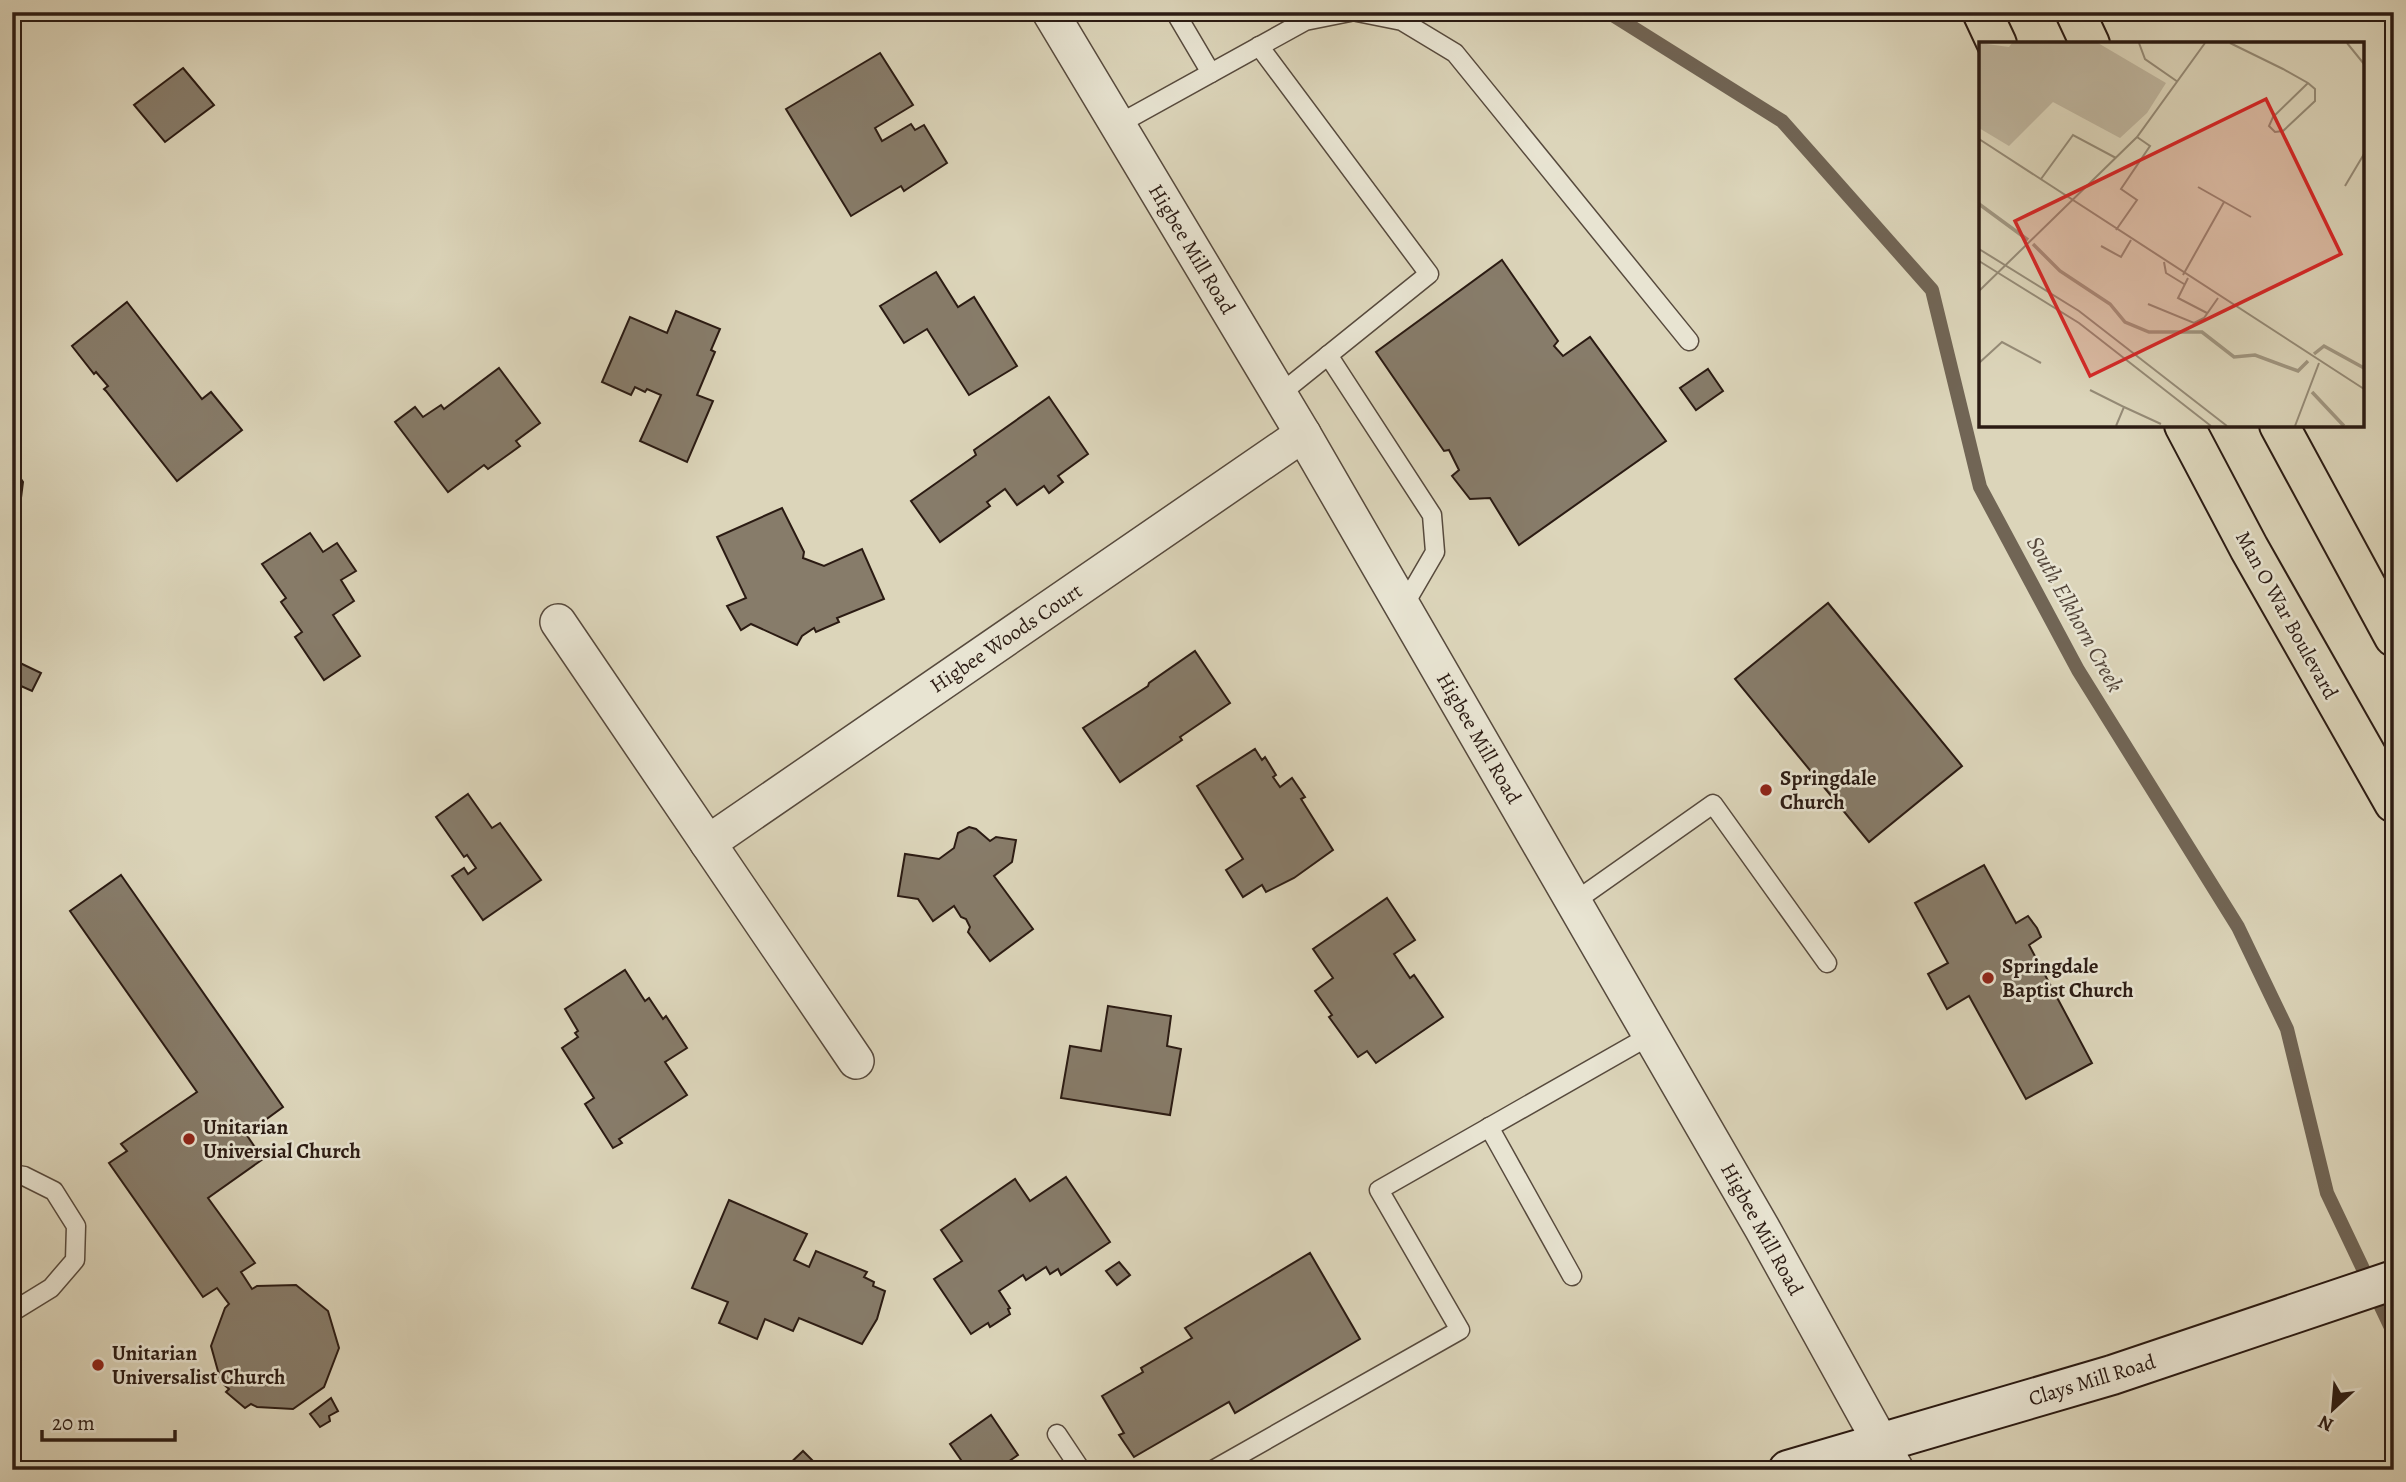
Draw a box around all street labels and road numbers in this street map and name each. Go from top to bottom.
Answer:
street label: Higbee Mill Road [1142,179,1242,320]
street label: Man O War Boulevard [2229,526,2345,705]
street label: Higbee Woods Court [924,577,1088,699]
street label: Higbee Mill Road [1430,667,1528,809]
street label: Higbee Mill Road [1714,1158,1810,1301]
street label: Clays Mill Road [2025,1347,2160,1413]

